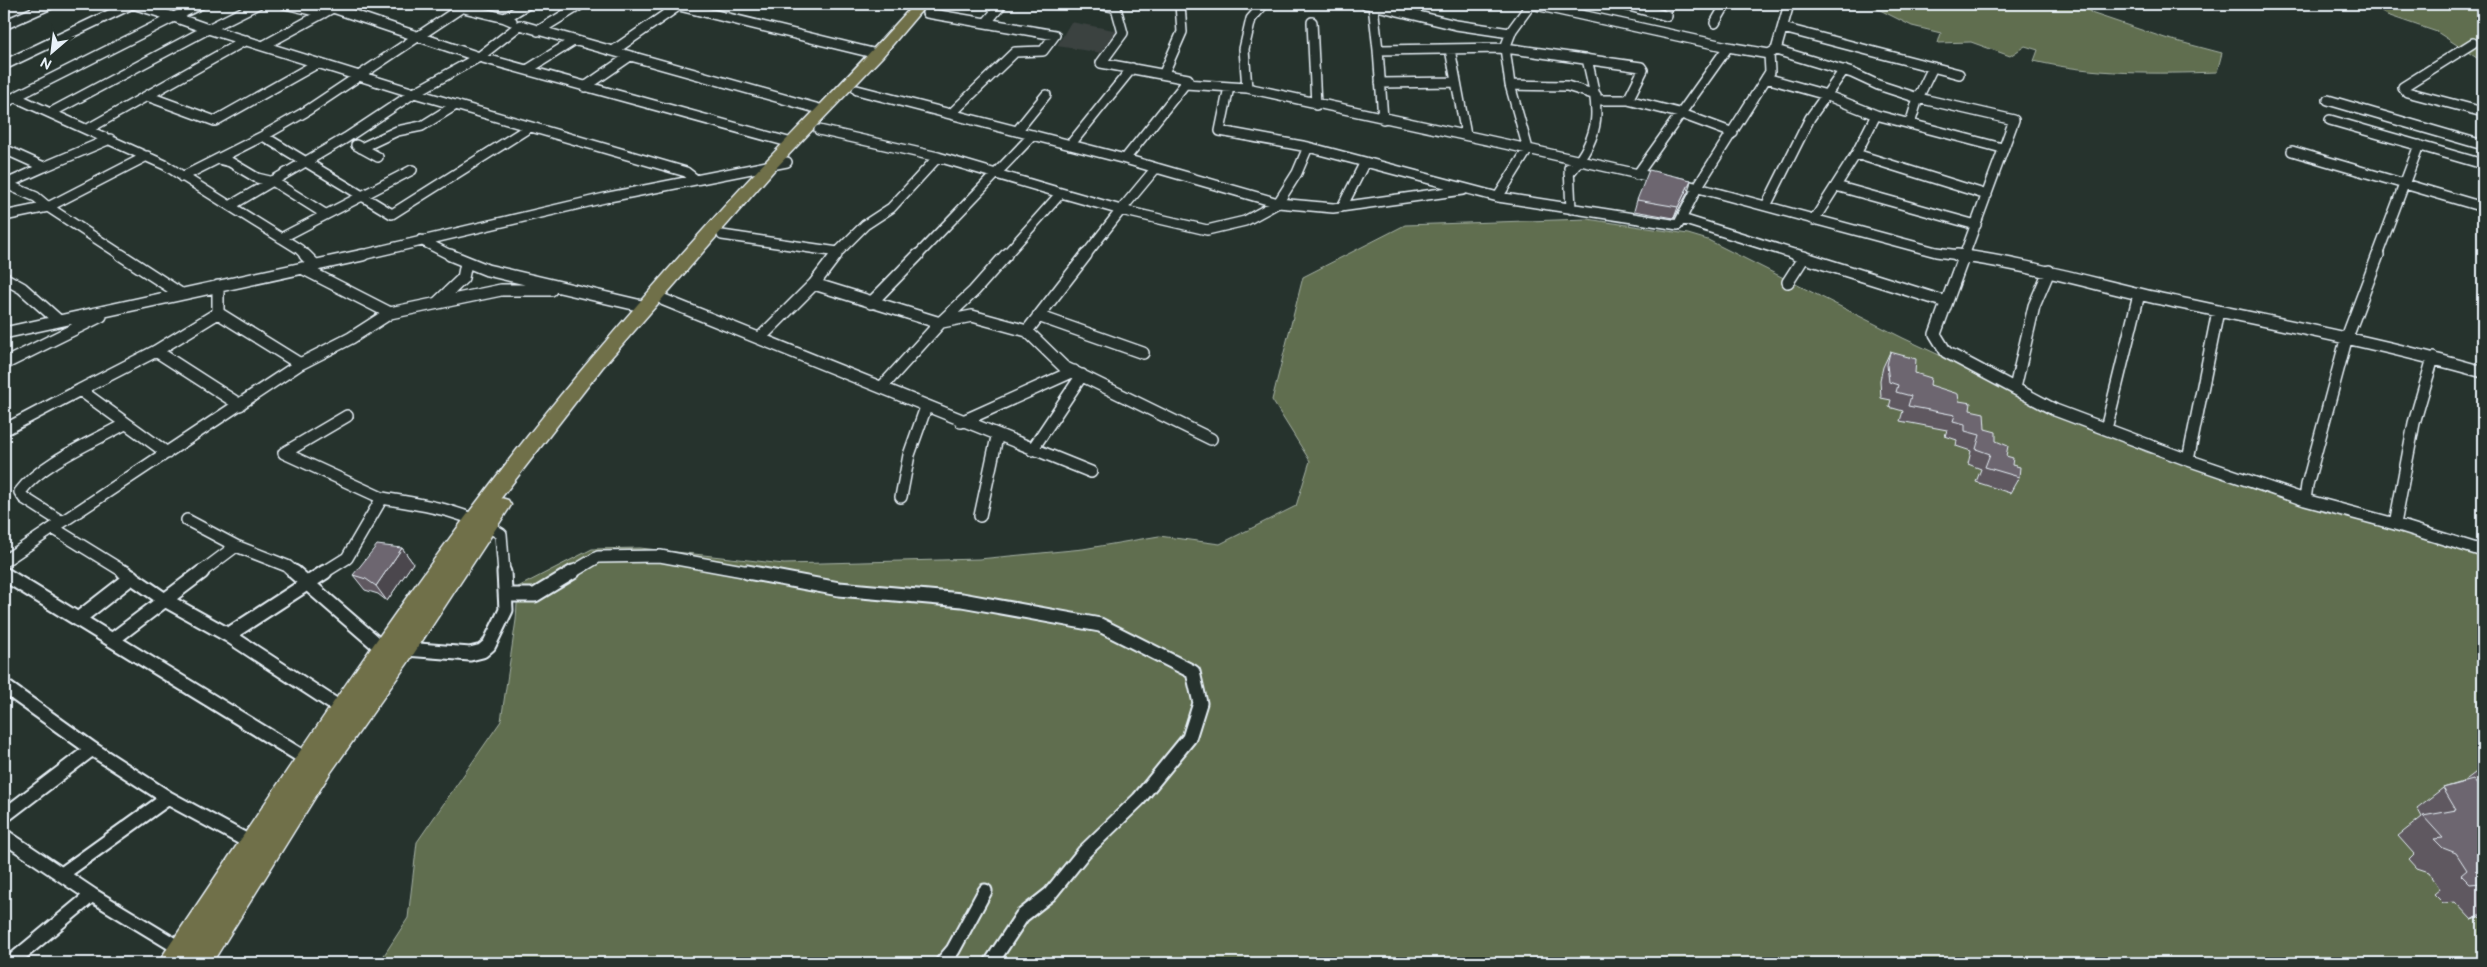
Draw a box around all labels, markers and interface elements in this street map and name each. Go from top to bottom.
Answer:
north arrow [28,28,78,78]
text: N [37,53,55,73]

